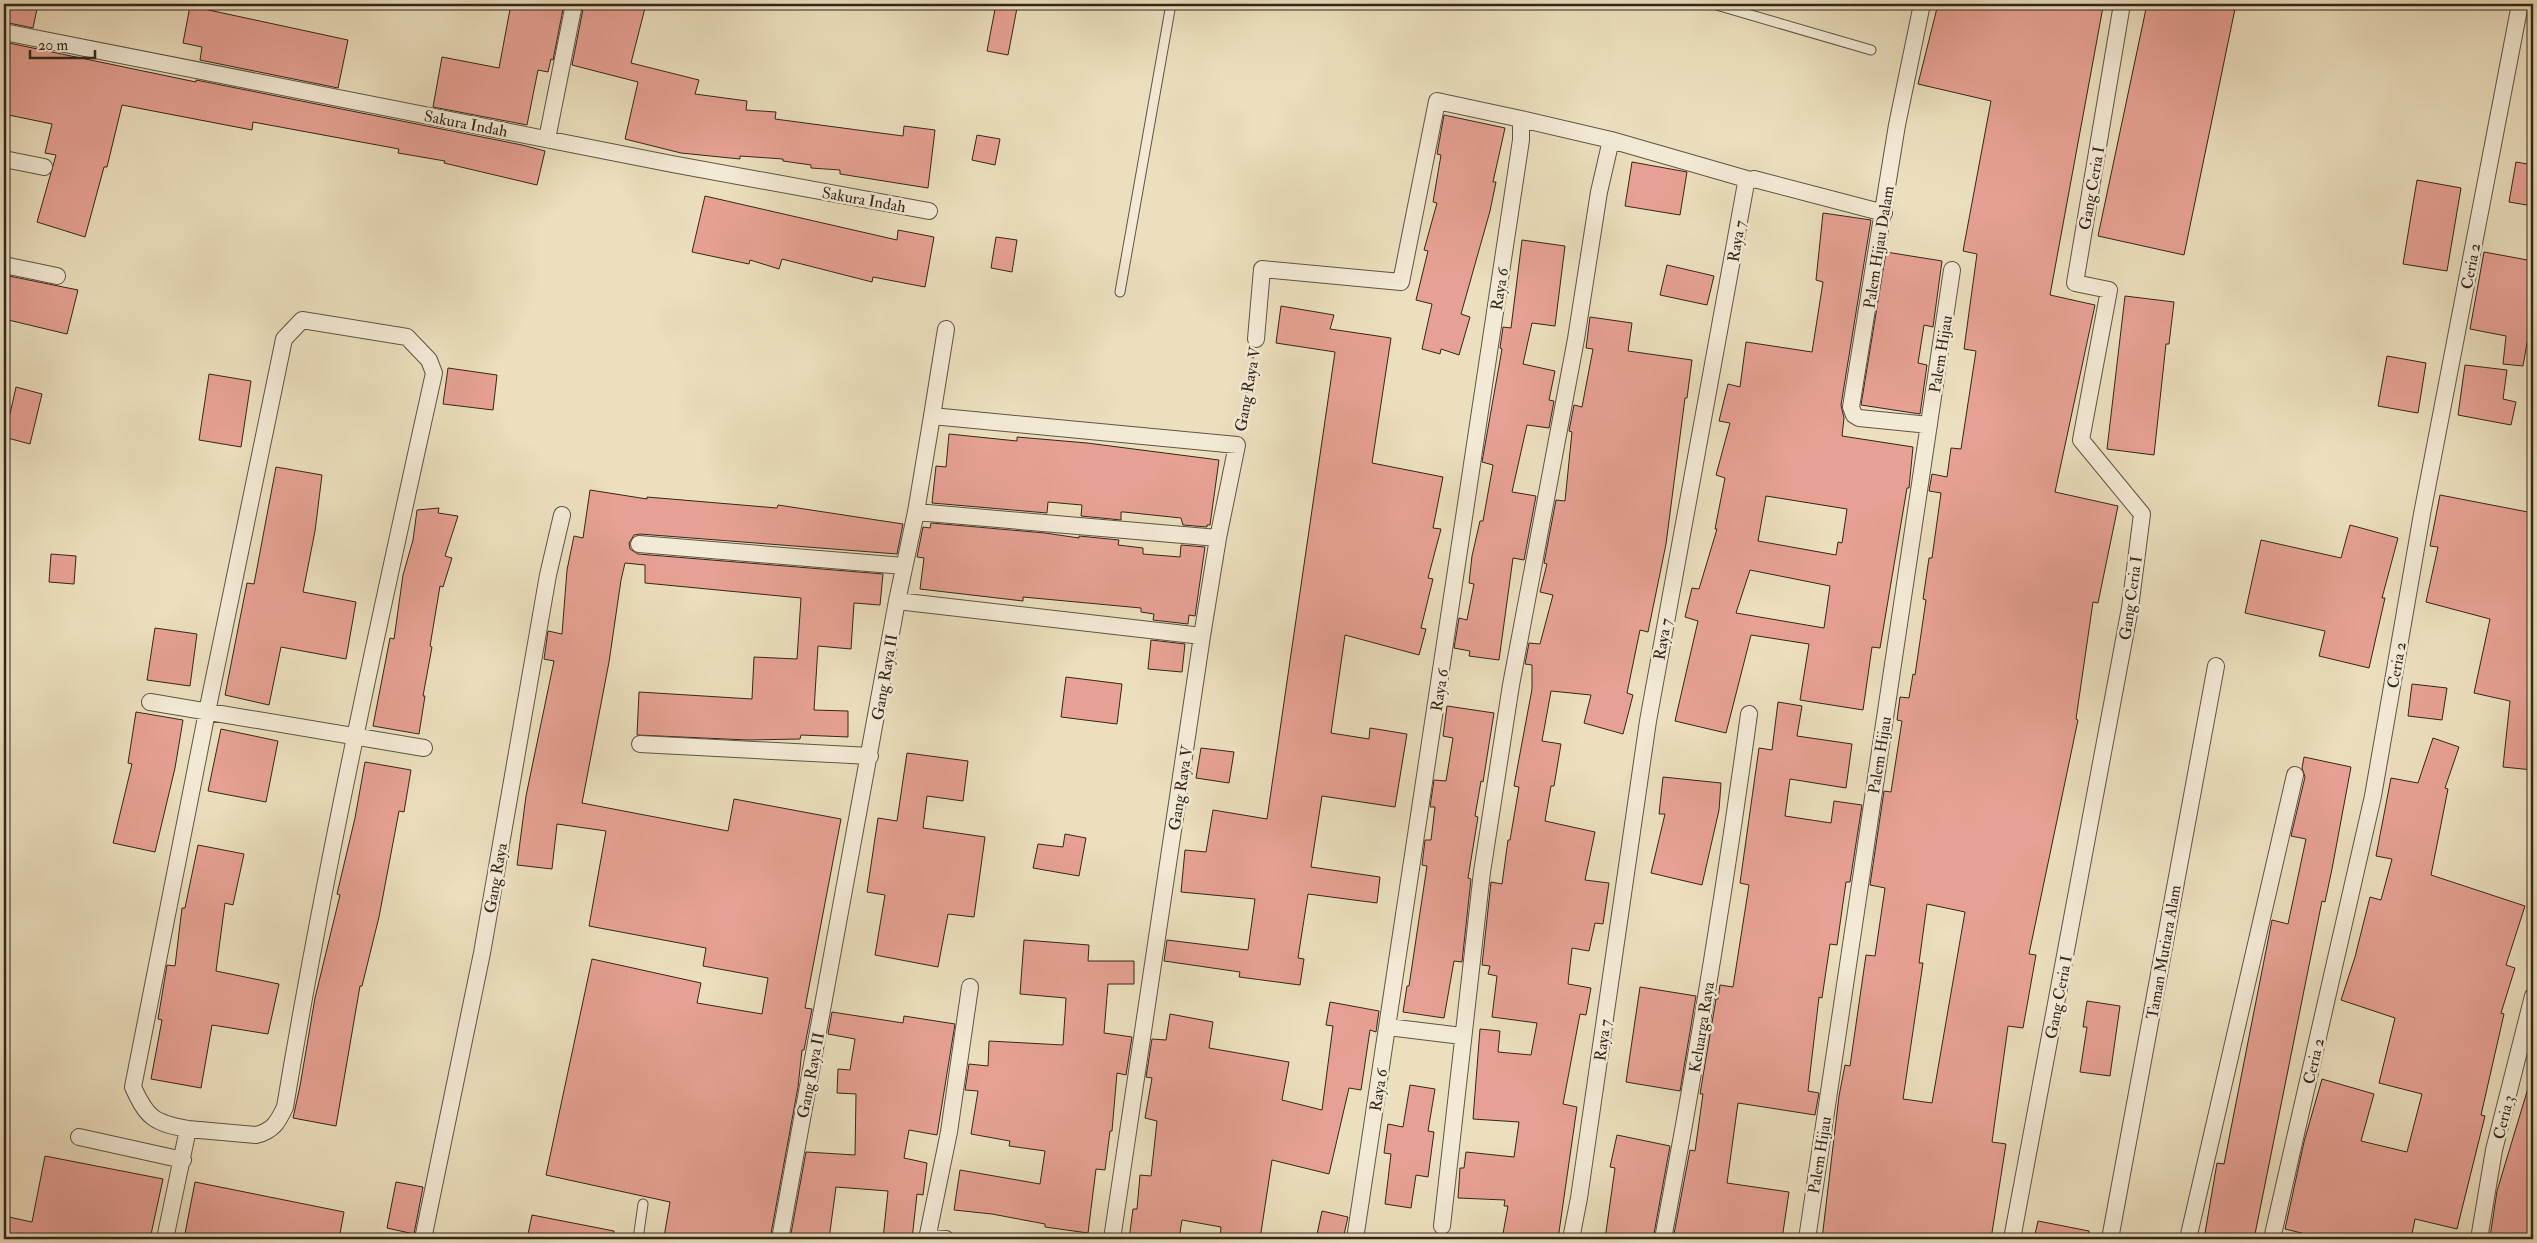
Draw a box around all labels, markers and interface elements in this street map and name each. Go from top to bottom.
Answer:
scale bar [30,28,95,60]
text: 20 m [38,36,68,55]
street label: Sakura Indah [422,106,510,142]
street label: Gang Ceria I [2075,145,2109,232]
street label: Sakura Indah [820,183,908,217]
street label: Palem Hijau Dalam [1859,184,1899,310]
street label: Raya 7 [1723,218,1751,264]
street label: Ceria 2 [2457,241,2485,291]
street label: Raya 6 [1487,266,1513,312]
street label: Palem Hijau [1925,314,1957,394]
street label: Gang Raya V [1231,345,1265,433]
street label: Gang Ceria I [2115,555,2147,641]
street label: Raya 7 [1649,616,1677,662]
street label: Gang Raya II [868,632,902,722]
street label: Ceria 2 [2383,640,2411,690]
street label: Raya 6 [1427,667,1453,713]
street label: Palem Hijau [1864,715,1896,795]
street label: Gang Raya V [1164,744,1198,832]
street label: Gang Raya [480,841,512,915]
street label: Taman Mutiara Alam [2142,883,2186,1021]
street label: Gang Ceria I [2041,954,2077,1041]
street label: Keluarga Raya [1685,980,1719,1074]
street label: Raya 7 [1590,1017,1616,1062]
street label: Gang Raya II [793,1030,829,1120]
street label: Ceria 2 [2299,1036,2329,1086]
street label: Raya 6 [1366,1067,1392,1113]
street label: Ceria 3 [2489,1093,2519,1141]
street label: Palem Hijau [1804,1115,1836,1195]

